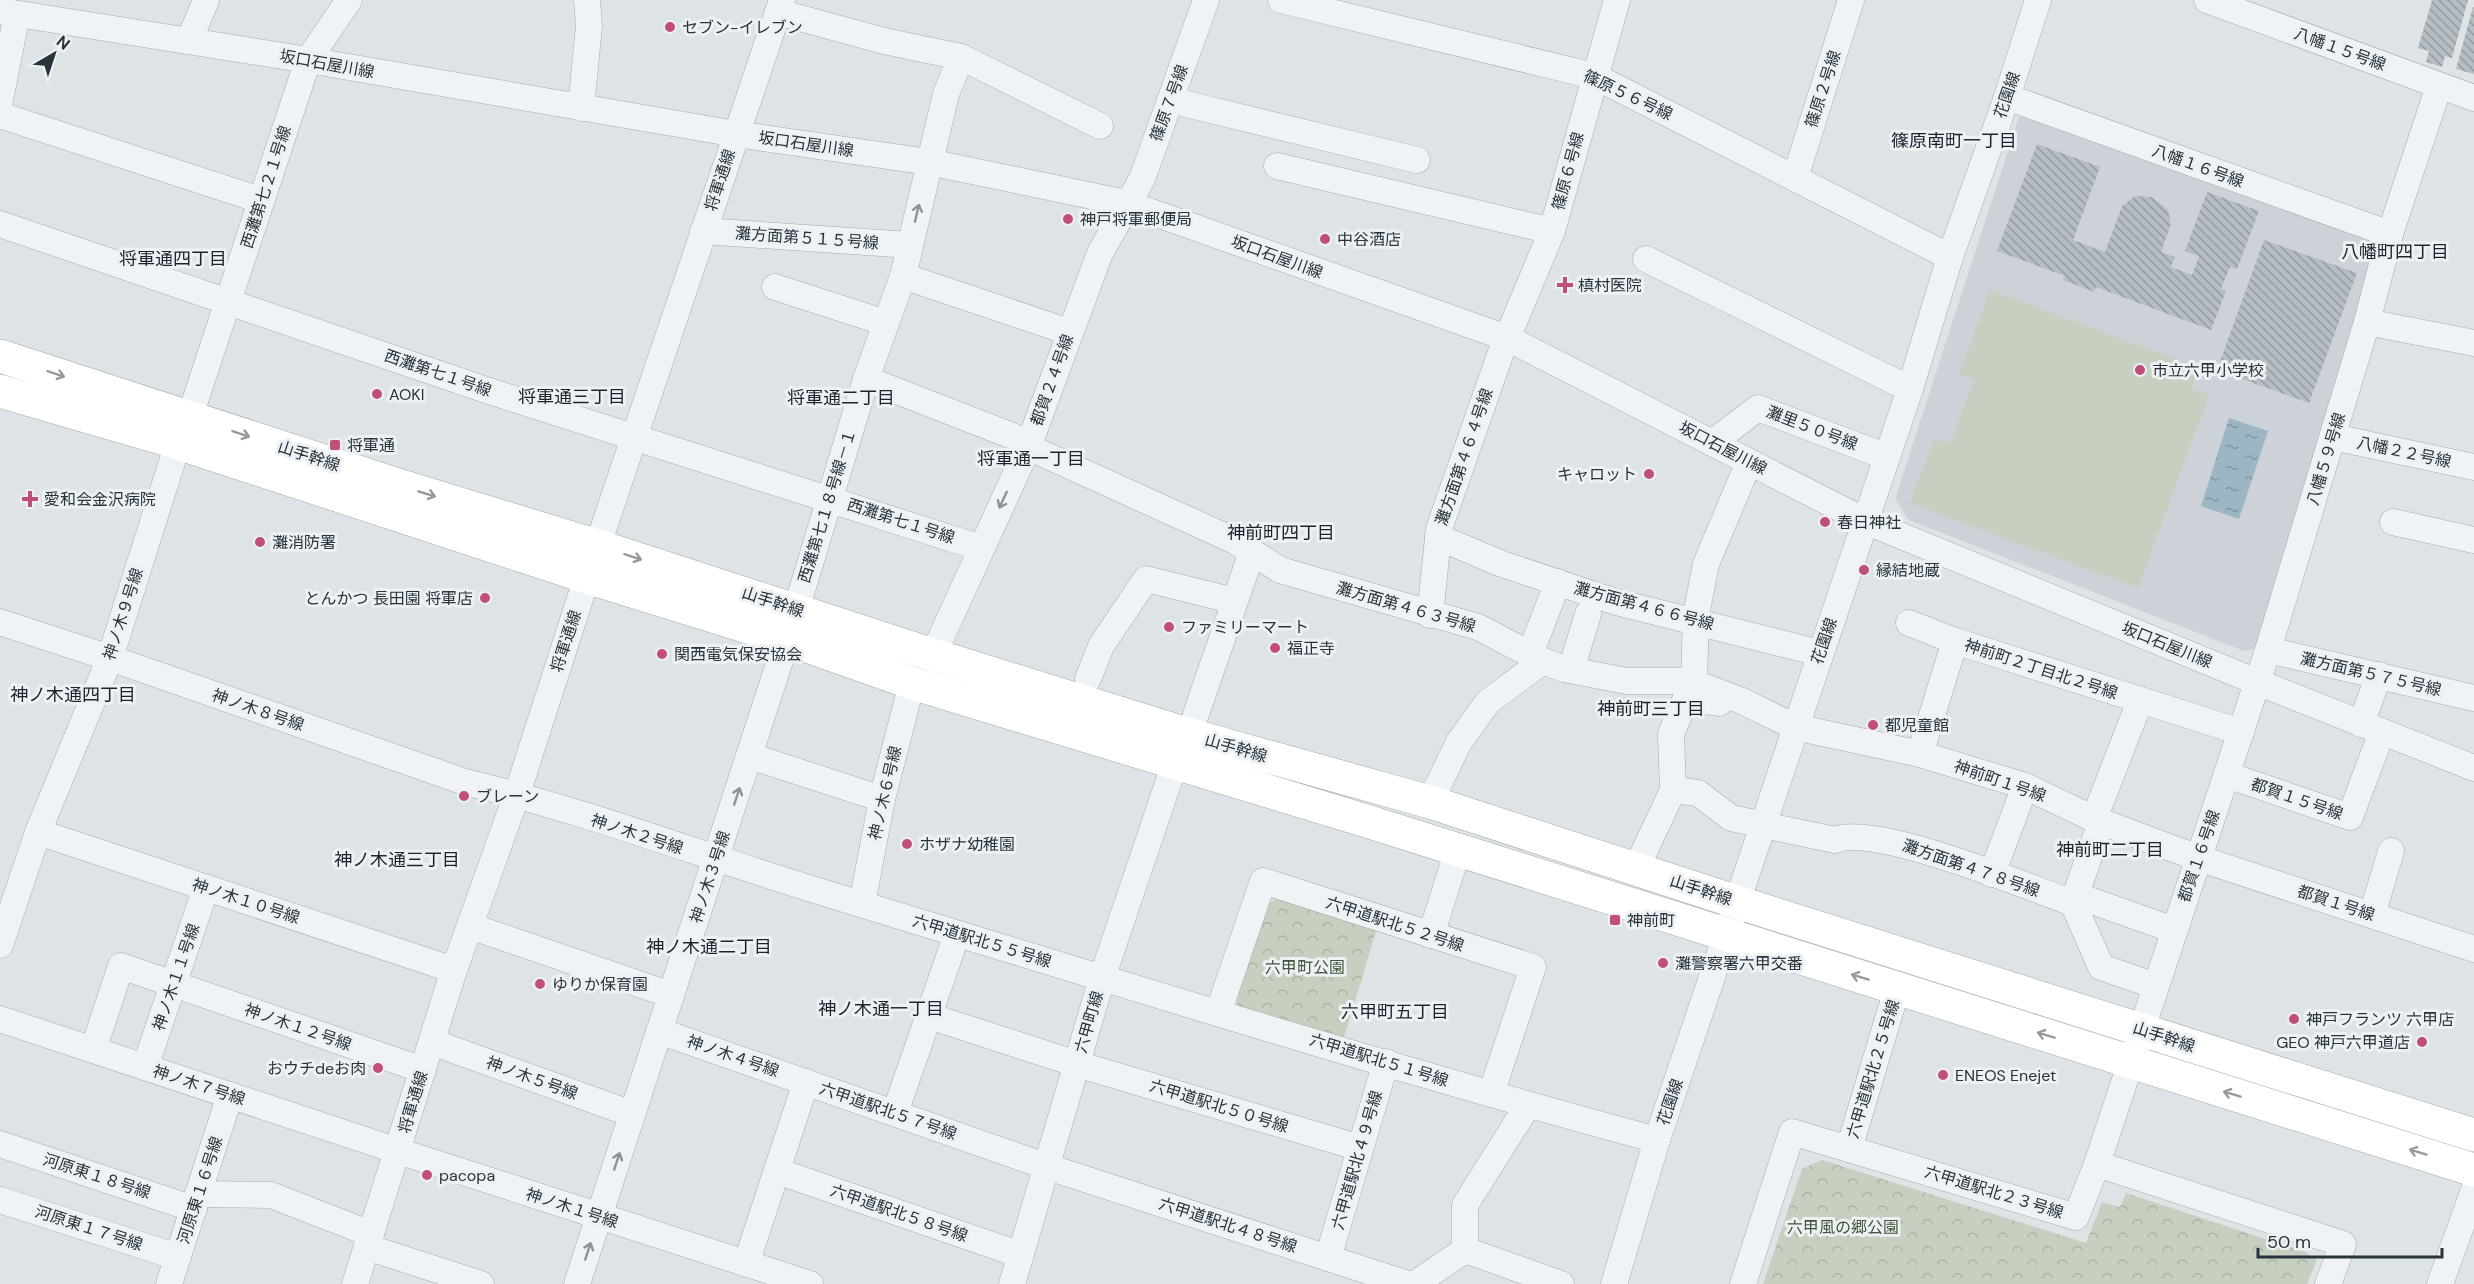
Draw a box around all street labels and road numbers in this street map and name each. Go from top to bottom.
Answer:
street label: 八幡１５号線 [2291,23,2389,75]
street label: 坂口石屋川線 [278,45,376,83]
street label: 篠原２号線 [1801,48,1845,130]
street label: 篠原７号線 [1145,62,1193,144]
street label: 篠原５６号線 [1580,65,1676,125]
street label: 花園線 [1989,69,2025,121]
street label: 西灘第七２１号線 [236,123,296,251]
street label: 坂口石屋川線 [757,127,855,161]
street label: 篠原６号線 [1548,130,1588,212]
street label: 八幡１６号線 [2149,140,2247,192]
street label: 将軍通線 [700,146,740,214]
street label: 灘方面第５１５号線 [734,223,880,253]
street label: 坂口石屋川線 [1228,231,1326,283]
street label: 都賀２４号線 [1026,331,1078,429]
street label: 西灘第七１号線 [382,345,494,401]
street label: 灘方面第４６４号線 [1431,385,1497,529]
street label: 灘里５０号線 [1763,401,1861,455]
street label: 八幡５９号線 [2302,410,2350,508]
street label: 坂口石屋川線 [1675,417,1771,479]
street label: 西灘第七１８号線－１ [794,426,860,586]
street label: 八幡２２号線 [2355,432,2453,472]
street label: 山手幹線 [275,436,343,476]
street label: 西灘第七１号線 [844,494,958,548]
street label: 神ノ木９号線 [98,565,148,663]
street label: 灘方面第４６３号線 [1334,577,1478,637]
street label: 灘方面第４６６号線 [1572,577,1716,635]
street label: 山手幹線 [739,582,807,622]
street label: 将軍通線 [546,607,586,675]
street label: 花園線 [1806,615,1842,667]
street label: 坂口石屋川線 [2119,617,2215,673]
street label: 神前町２丁目北２号線 [1962,634,2120,704]
street label: 灘方面第５７５号線 [2298,648,2444,700]
street label: 神ノ木８号線 [209,684,307,736]
street label: 山手幹線 [1202,729,1270,767]
street label: 神ノ木６号線 [864,744,906,842]
street label: 神前町１号線 [1951,755,2049,807]
street label: 都賀１５号線 [2248,773,2346,825]
street label: 都賀１６号線 [2173,807,2225,905]
street label: 神ノ木２号線 [588,809,686,859]
street label: 神ノ木３号線 [685,828,735,926]
street label: 灘方面第４７８号線 [1899,835,2043,901]
street label: 山手幹線 [1667,870,1735,910]
street label: 神ノ木１０号線 [189,874,303,928]
street label: 都賀１号線 [2295,881,2377,925]
street label: 六甲道駅北５２号線 [1323,892,1467,956]
street label: 六甲道駅北５５号線 [910,910,1054,972]
street label: 神ノ木１１号線 [148,921,204,1033]
street label: 六甲町線 [1070,988,1108,1056]
street label: 六甲道駅北２５号線 [1842,997,1904,1141]
street label: 神ノ木１２号線 [242,999,354,1055]
street label: 山手幹線 [2130,1017,2198,1057]
street label: 六甲道駅北５１号線 [1307,1029,1451,1091]
street label: 神ノ木４号線 [684,1030,782,1082]
street label: 神ノ木５号線 [483,1052,581,1104]
street label: 神ノ木７号線 [150,1060,248,1110]
street label: 将軍通線 [394,1068,432,1136]
street label: 六甲道駅北５０号線 [1147,1075,1291,1137]
street label: 花園線 [1652,1076,1688,1128]
street label: 六甲道駅北５７号線 [816,1078,960,1144]
street label: 六甲道駅北４９号線 [1327,1088,1387,1232]
street label: 河原東１６号線 [173,1133,227,1247]
street label: 河原東１８号線 [40,1149,154,1203]
street label: 六甲道駅北２３号線 [1922,1161,2066,1223]
street label: 六甲道駅北５８号線 [827,1180,971,1246]
street label: 神ノ木１号線 [523,1183,621,1233]
street label: 六甲道駅北４８号線 [1156,1193,1300,1257]
street label: 河原東１７号線 [32,1201,146,1255]

